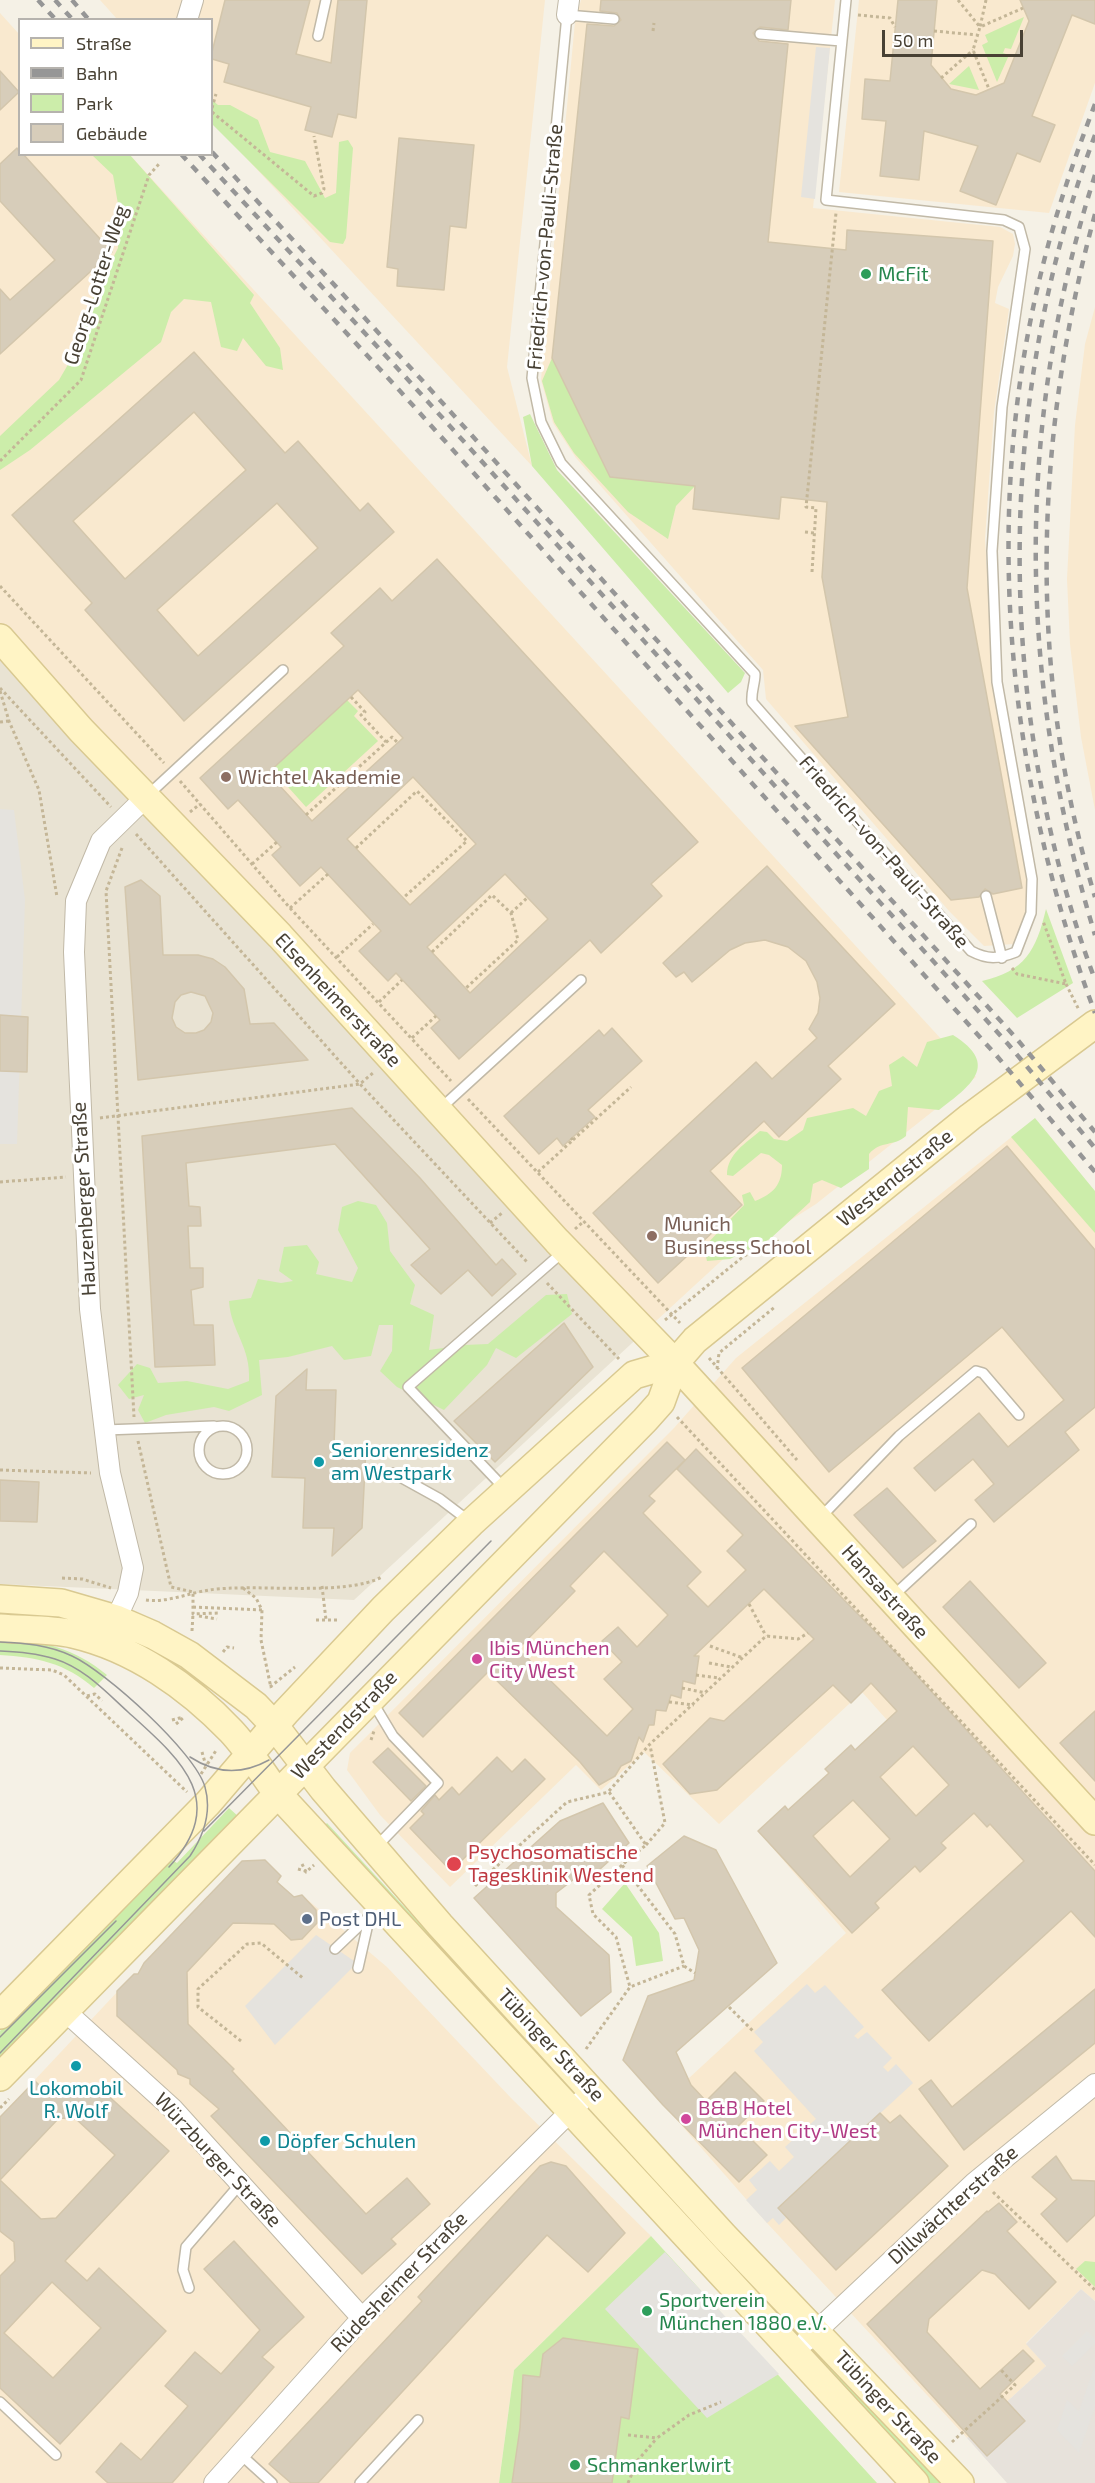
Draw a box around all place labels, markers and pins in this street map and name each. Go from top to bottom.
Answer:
place label: McFit [878,262,929,286]
marker: McFit [859,267,873,281]
place label: Wichtel Akademie [238,765,401,789]
marker: Wichtel Akademie [219,770,233,784]
place label: Munich Business School [664,1212,811,1259]
marker: Munich Business School [645,1229,659,1243]
place label: Seniorenresidenz am Westpark [331,1438,489,1485]
marker: Seniorenresidenz am Westpark [312,1455,326,1469]
place label: Ibis München City West [489,1636,610,1683]
marker: Ibis München City West [470,1652,484,1666]
place label: Psychosomatische Tagesklinik Westend [468,1840,654,1887]
marker: Psychosomatische Tagesklinik Westend [445,1855,463,1873]
place label: Post DHL [319,1907,401,1931]
marker: Post DHL [300,1912,314,1926]
marker: Lokomobil R. Wolf [69,2059,83,2073]
place label: Lokomobil R. Wolf [29,2076,123,2123]
place label: B&B Hotel München City-West [698,2096,877,2143]
marker: B&B Hotel München City-West [679,2112,693,2126]
place label: Döpfer Schulen [277,2129,416,2153]
marker: Döpfer Schulen [258,2134,272,2148]
place label: Sportverein München 1880 e.V. [659,2288,827,2335]
marker: Sportverein München 1880 e.V. [640,2304,654,2318]
place label: Schmankerlwirt [587,2453,731,2477]
marker: Schmankerlwirt [568,2458,582,2472]

